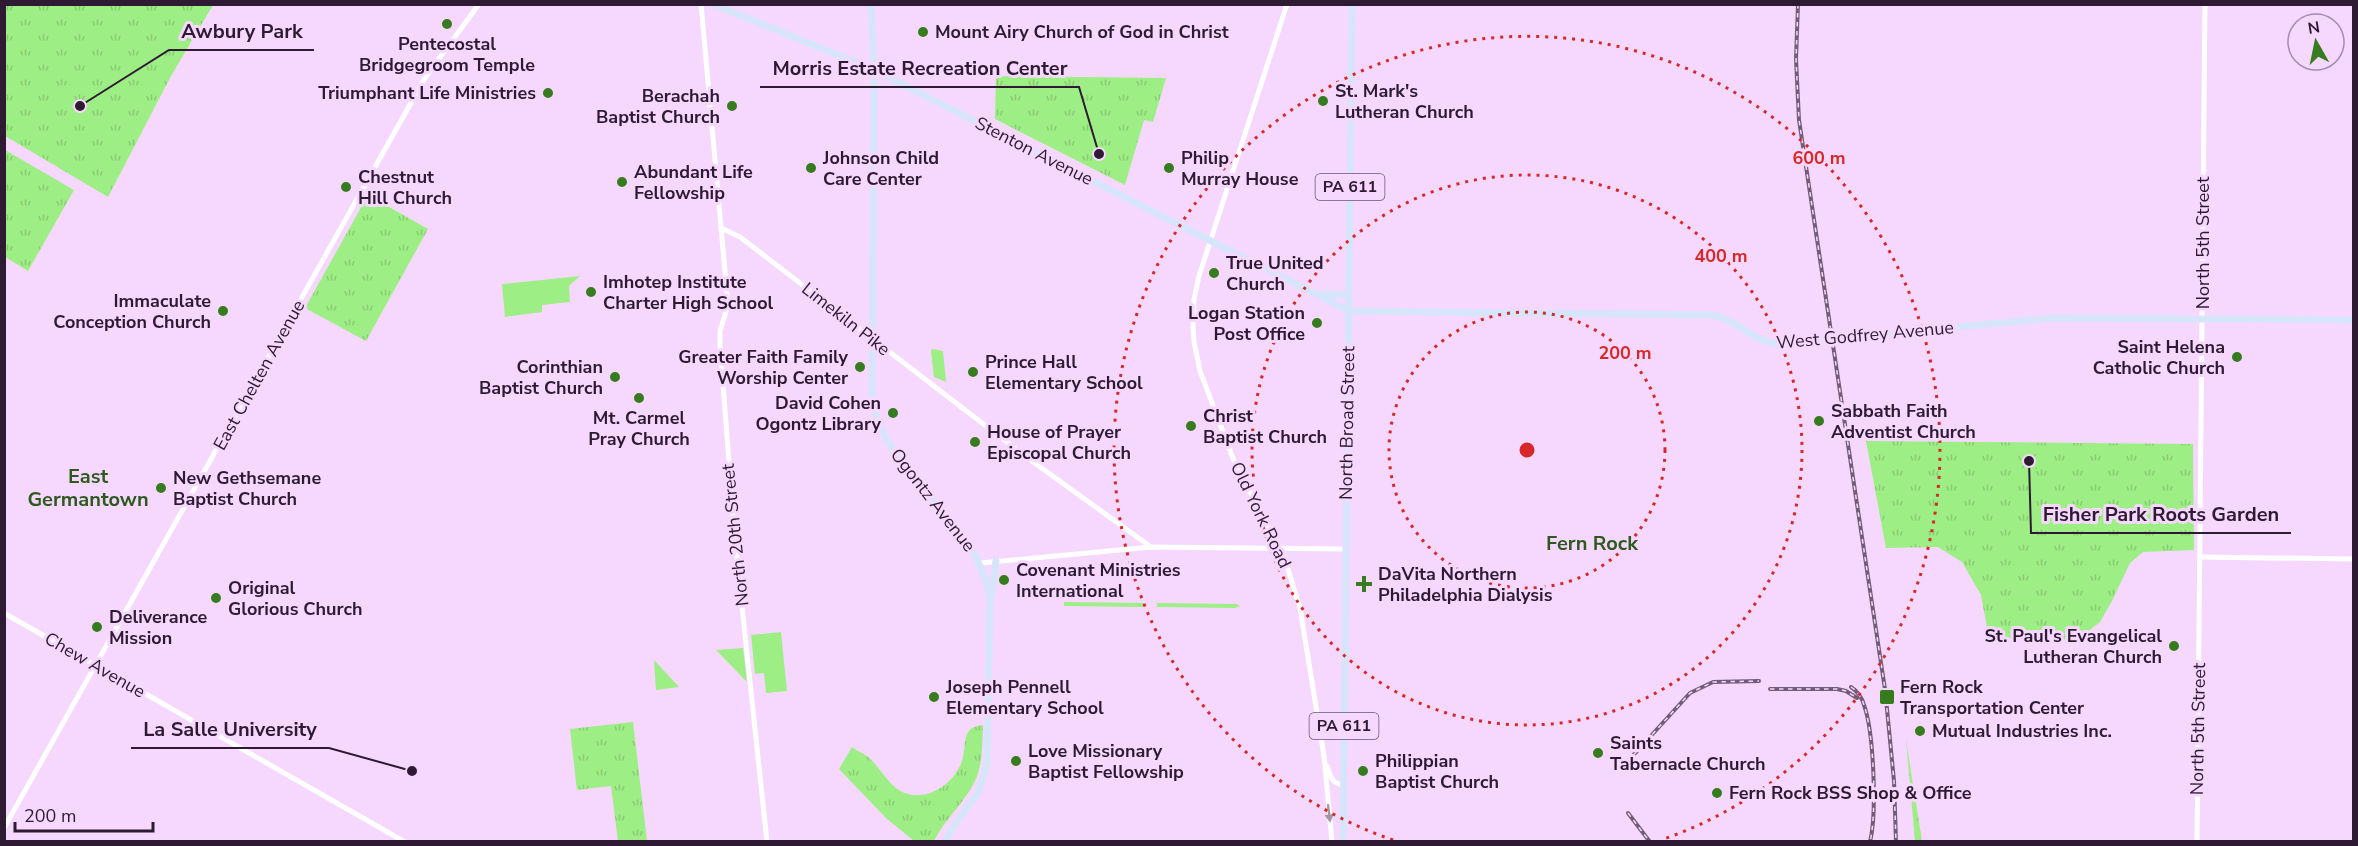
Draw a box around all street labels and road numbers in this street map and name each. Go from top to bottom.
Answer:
street label: Stenton Avenue [971,111,1097,191]
road number: PA 611 [1316,174,1384,200]
street label: North 5th Street [2191,176,2215,309]
street label: Limekiln Pike [797,277,895,361]
street label: East Chelten Avenue [208,296,310,454]
street label: West Godfrey Avenue [1775,315,1955,355]
street label: North Broad Street [1334,345,1360,500]
street label: Ogontz Avenue [885,443,981,557]
street label: Old York Road [1225,458,1297,572]
street label: North 20th Street [716,462,754,607]
street label: Chew Avenue [40,626,150,704]
street label: North 5th Street [2185,662,2211,795]
road number: PA 611 [1310,713,1378,739]

